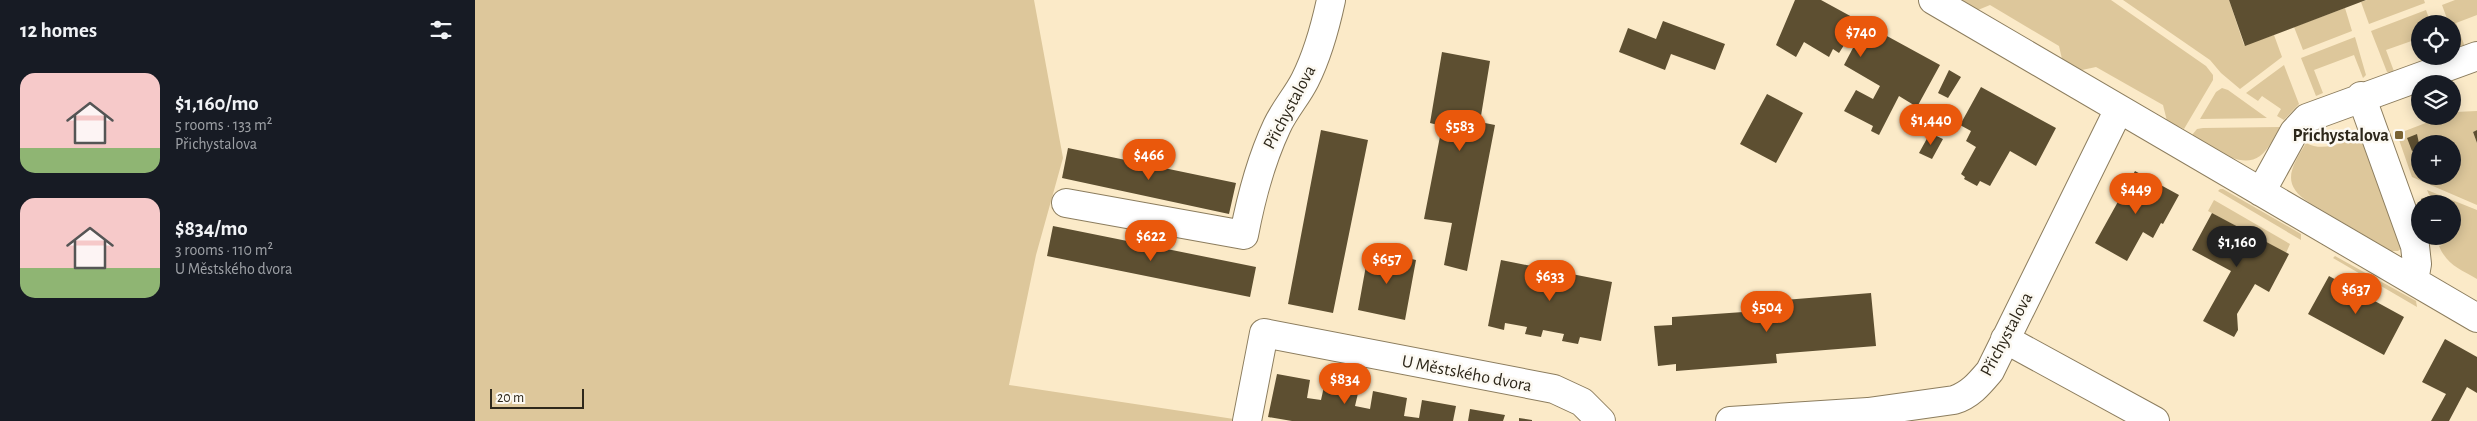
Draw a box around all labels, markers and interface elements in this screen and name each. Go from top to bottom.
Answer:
pin: $740 [1831,15,1891,58]
map controls [2411,15,2461,245]
button: locate [2411,15,2461,65]
icon: filters [427,16,455,44]
text: 12 homes [20,20,97,41]
text: $740 [1846,24,1876,40]
street label: Přichystalova [1260,62,1319,152]
button: layers [2411,75,2461,125]
icon: home [60,93,120,153]
text: $1,160/mo [175,93,259,114]
pin: $1,440 [1890,104,1972,146]
pin: $583 [1430,110,1490,152]
text: $1,440 [1910,112,1952,128]
text: 5 rooms · 133 m² [175,117,272,133]
text: $583 [1446,118,1474,134]
place label: Přichystalova [2292,127,2389,145]
marker: Přichystalova [2393,129,2405,141]
button: + [2411,135,2461,185]
text: Přichystalova [175,136,257,152]
pin: $466 [1119,138,1179,181]
text: $466 [1134,147,1164,163]
pin: $449 [2106,172,2166,215]
text: $449 [2120,181,2152,197]
button: − [2411,195,2461,245]
icon: home [60,218,120,278]
text: $834/mo [175,218,248,239]
pin: $622 [1121,220,1181,262]
pin: $1,160 [2196,226,2278,268]
text: $622 [1136,228,1166,244]
text: $1,160 [2218,234,2256,250]
text: 3 rooms · 110 m² [175,242,273,258]
pin: $657 [1357,242,1417,285]
text: $657 [1373,251,1401,267]
pin: $633 [1520,260,1580,302]
text: U Městského dvora [175,261,292,277]
text: $633 [1536,268,1564,284]
pin: $637 [2326,272,2386,315]
text: $637 [2342,281,2370,297]
street label: Přichystalova [1977,289,2036,379]
pin: $504 [1737,290,1797,333]
text: $504 [1752,299,1782,315]
street label: U Městského dvora [1400,353,1533,395]
pin: $834 [1315,362,1375,405]
text: $834 [1330,371,1360,387]
scale bar [490,386,584,409]
text: 20 m [497,391,524,405]

